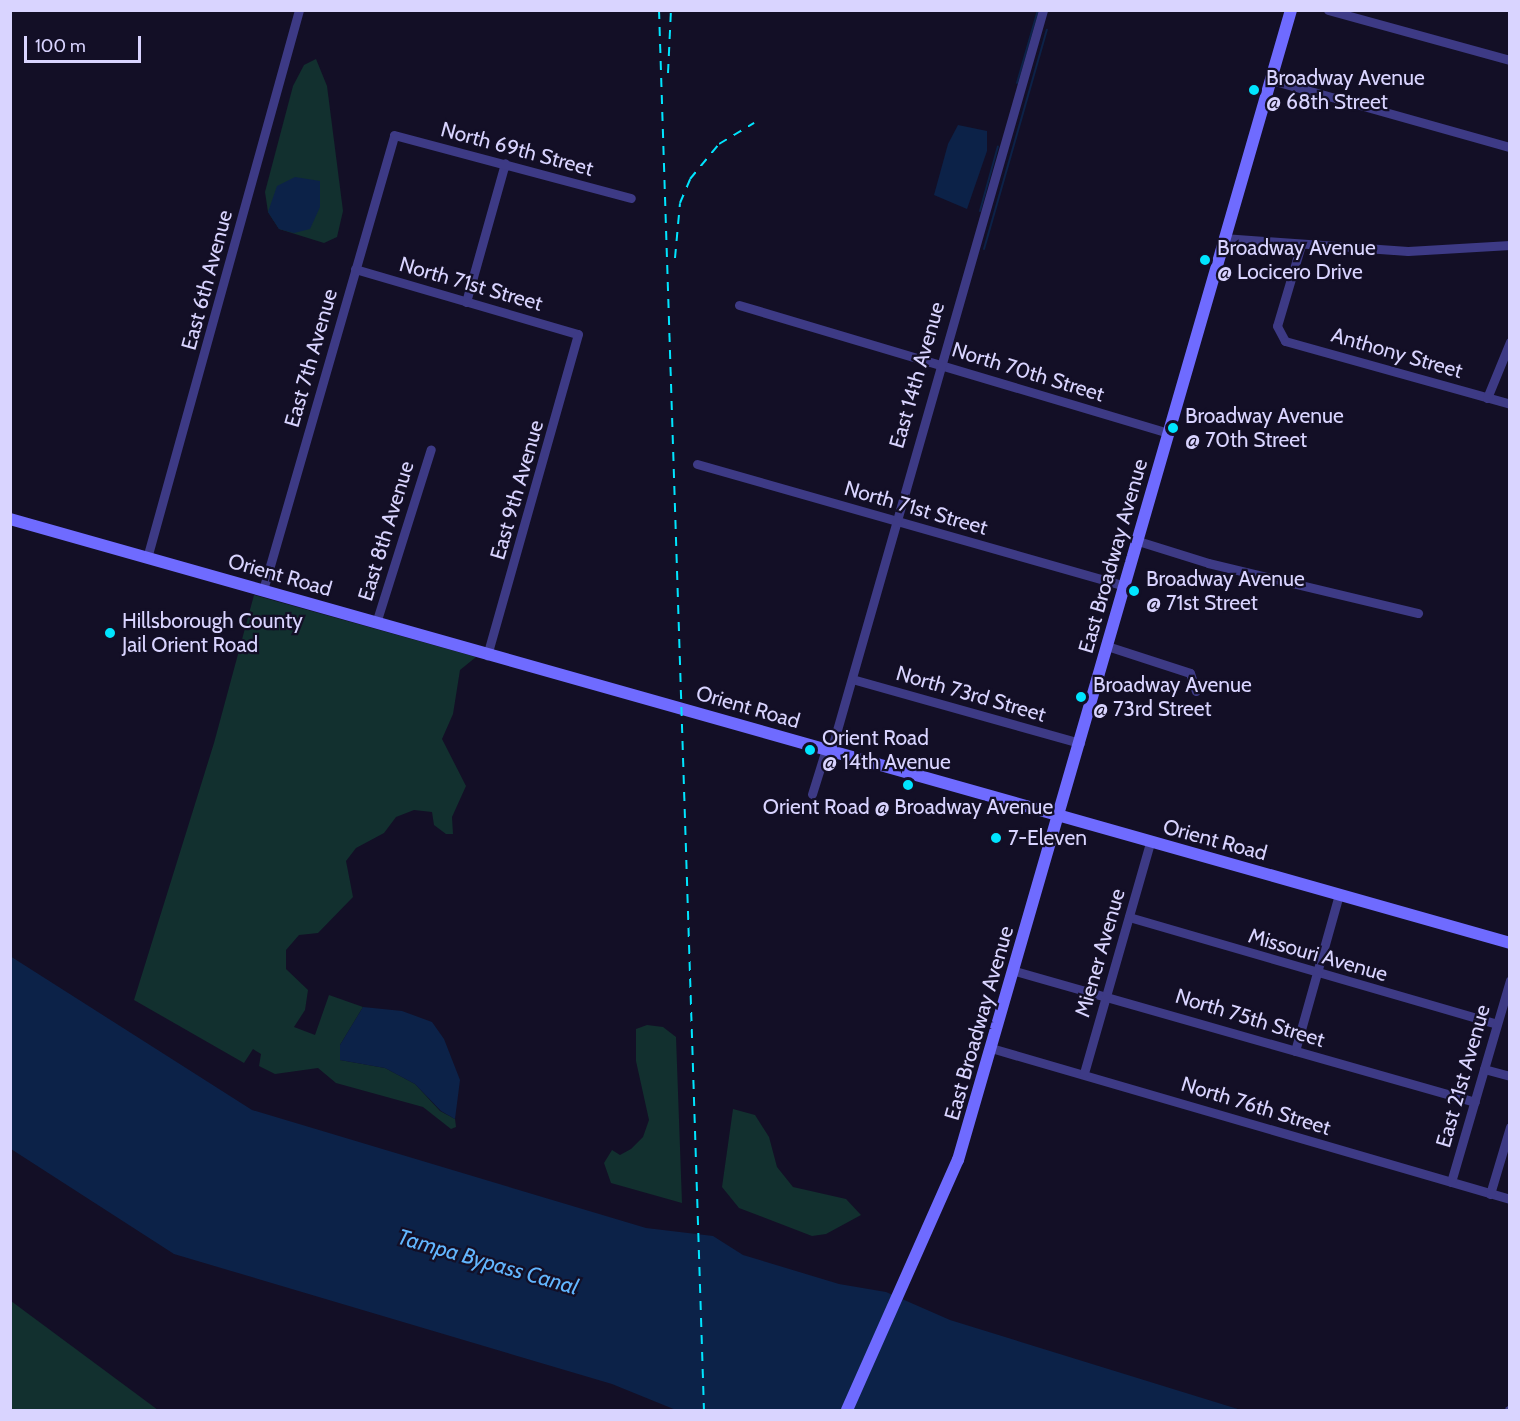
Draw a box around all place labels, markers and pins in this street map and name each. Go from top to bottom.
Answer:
place label: Broadway Avenue @ 68th Street [1266,65,1425,115]
marker: Broadway Avenue @ 68th Street [1247,83,1261,97]
place label: Broadway Avenue @ Locicero Drive [1217,235,1376,285]
marker: Broadway Avenue @ Locicero Drive [1198,253,1212,267]
place label: Broadway Avenue @ 70th Street [1185,403,1344,453]
marker: Broadway Avenue @ 70th Street [1166,421,1180,435]
place label: Broadway Avenue @ 71st Street [1146,566,1305,616]
marker: Broadway Avenue @ 71st Street [1127,584,1141,598]
place label: Hillsborough County Jail Orient Road [122,608,303,658]
marker: Hillsborough County Jail Orient Road [103,626,117,640]
place label: Broadway Avenue @ 73rd Street [1093,672,1252,722]
marker: Broadway Avenue @ 73rd Street [1074,690,1088,704]
place label: Orient Road @ 14th Avenue [822,725,951,775]
marker: Orient Road @ 14th Avenue [803,743,817,757]
marker: Orient Road @ Broadway Avenue [901,778,915,792]
place label: Orient Road @ Broadway Avenue [763,794,1053,820]
place label: 7-Eleven [1008,825,1087,851]
marker: 7-Eleven [989,831,1003,845]

